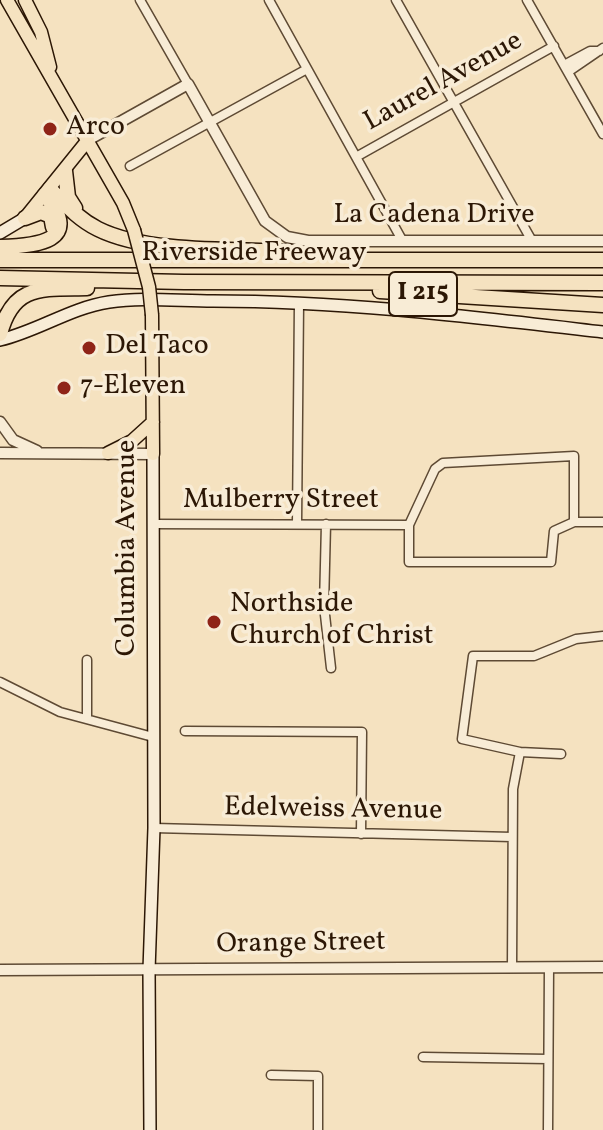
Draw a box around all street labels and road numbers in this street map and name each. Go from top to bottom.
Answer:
street label: Laurel Avenue [359,26,529,140]
street label: La Cadena Drive [333,200,535,234]
street label: Riverside Freeway [142,238,366,272]
road number: I 215 [389,272,457,316]
street label: Columbia Avenue [112,440,146,656]
street label: Mulberry Street [183,485,379,519]
street label: Edelweiss Avenue [223,792,443,830]
street label: Orange Street [216,927,386,963]

